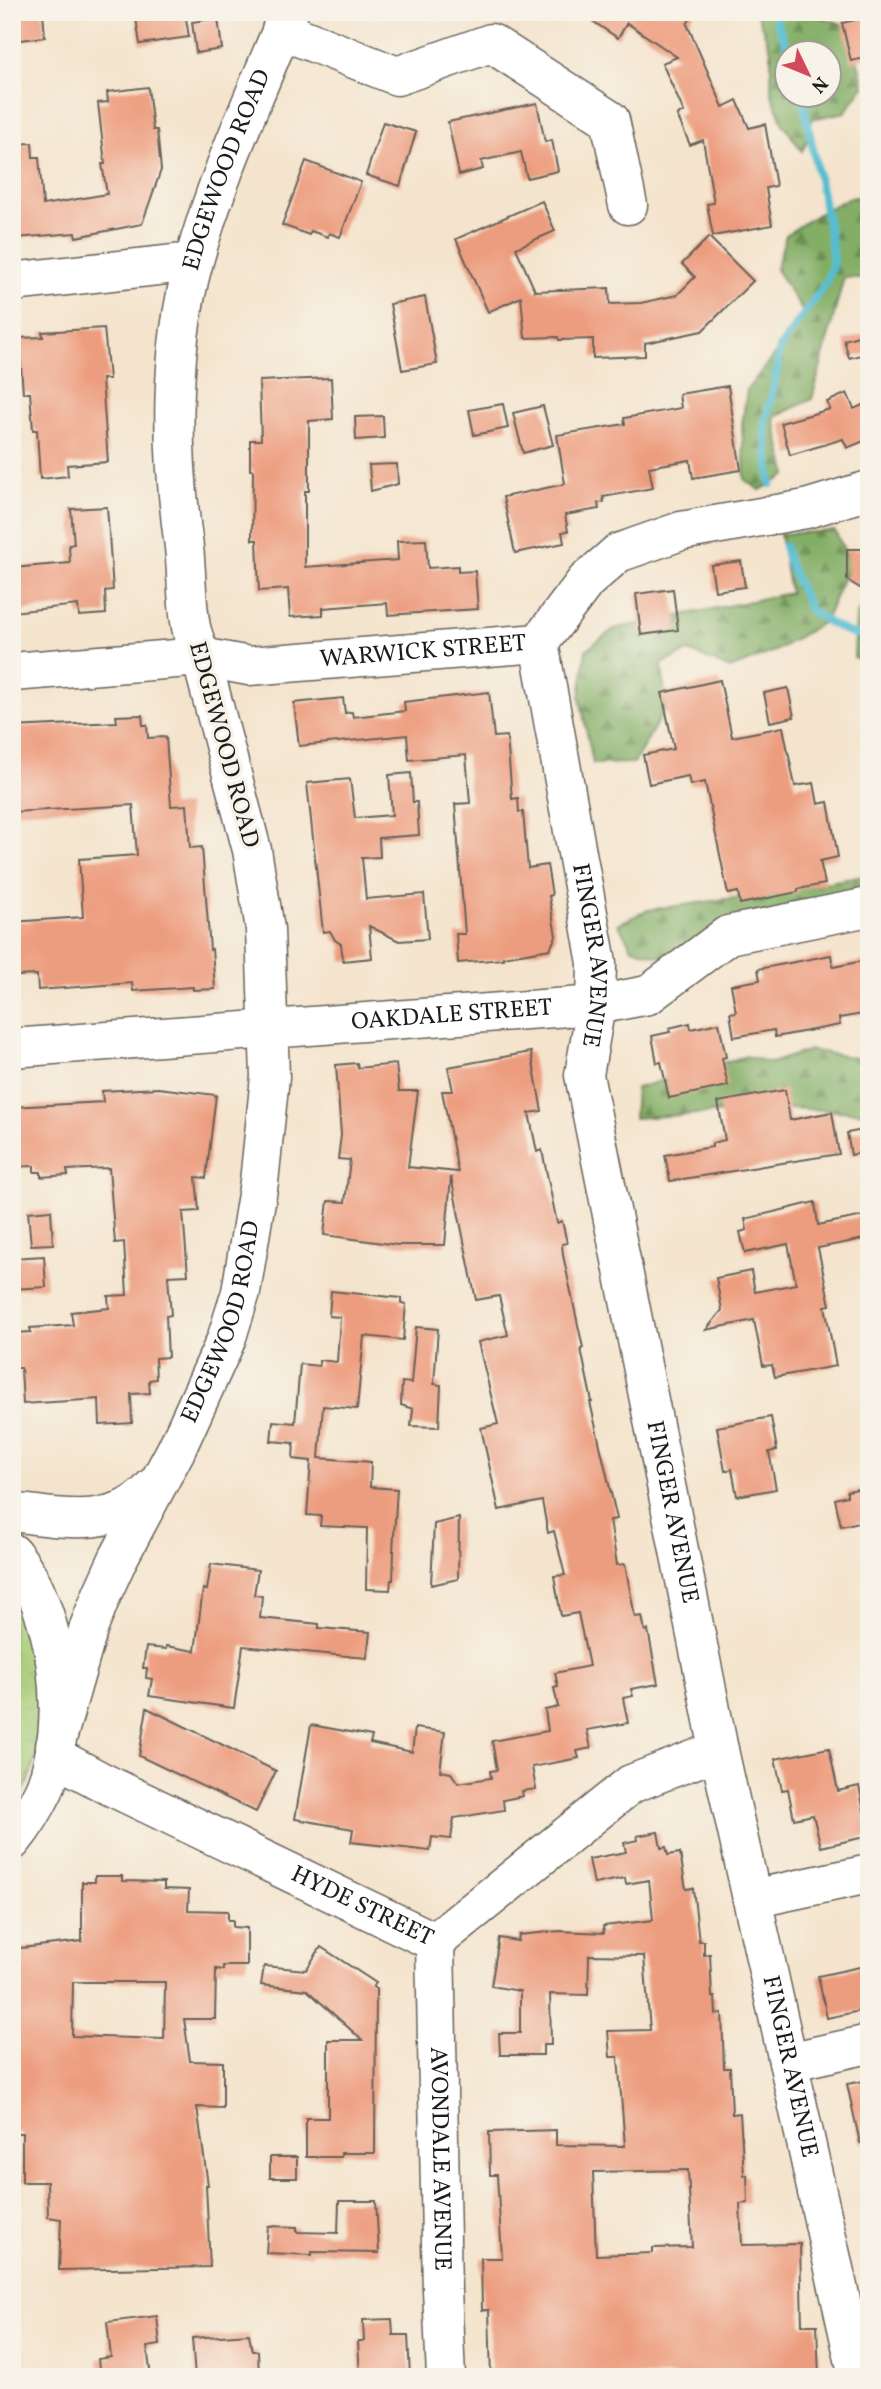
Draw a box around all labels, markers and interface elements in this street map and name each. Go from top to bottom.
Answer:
north arrow [772,38,842,108]
street label: EDGEWOOD ROAD [175,64,280,275]
text: N [805,70,833,98]
street label: WARWICK STREET [318,627,528,677]
street label: EDGEWOOD ROAD [179,638,267,852]
street label: FINGER AVENUE [562,861,615,1050]
street label: OAKDALE STREET [350,991,554,1040]
street label: EDGEWOOD ROAD [173,1218,269,1429]
street label: FINGER AVENUE [637,1418,706,1606]
street label: HYDE STREET [285,1858,439,1956]
street label: FINGER AVENUE [753,1972,826,2161]
street label: AVONDALE AVENUE [420,2047,459,2271]

